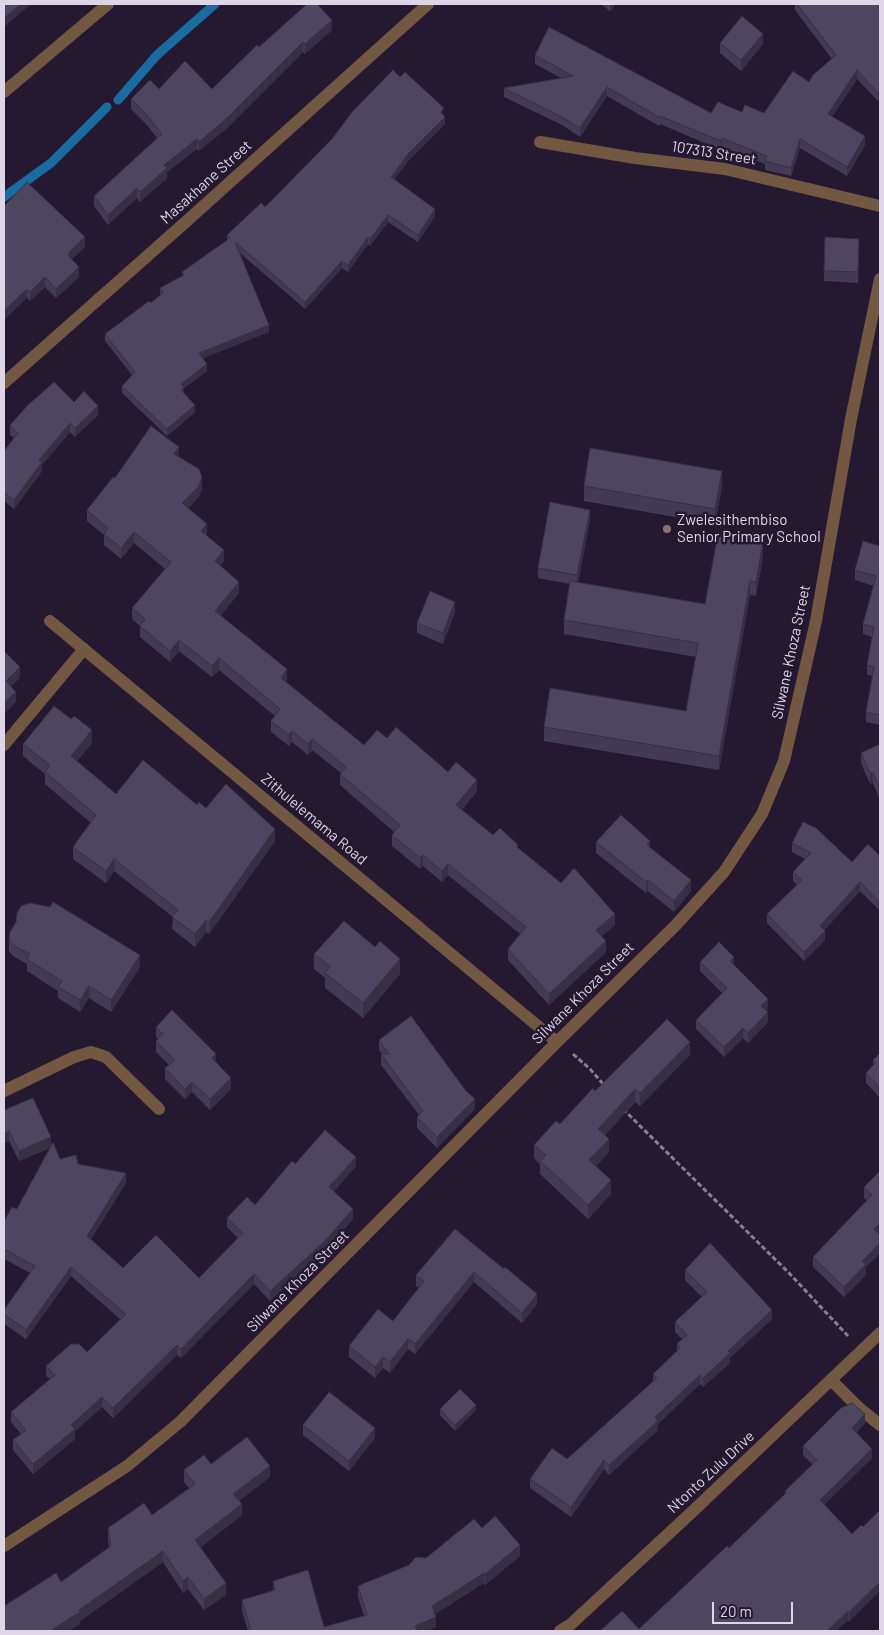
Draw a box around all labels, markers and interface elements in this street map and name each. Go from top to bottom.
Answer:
street label: Masakhane Street [157,136,255,228]
street label: 107313 Street [670,137,758,169]
place label: Zwelesithembiso Senior Primary School [677,511,821,546]
marker: Zwelesithembiso Senior Primary School [661,523,673,535]
street label: Silwane Khoza Street [768,583,814,721]
street label: Zithulelemama Road [257,769,371,869]
street label: Silwane Khoza Street [528,938,638,1048]
street label: Silwane Khoza Street [243,1226,353,1336]
street label: Ntonto Zulu Drive [664,1427,758,1517]
scale bar [714,1592,795,1624]
text: 20 m [720,1602,752,1620]

